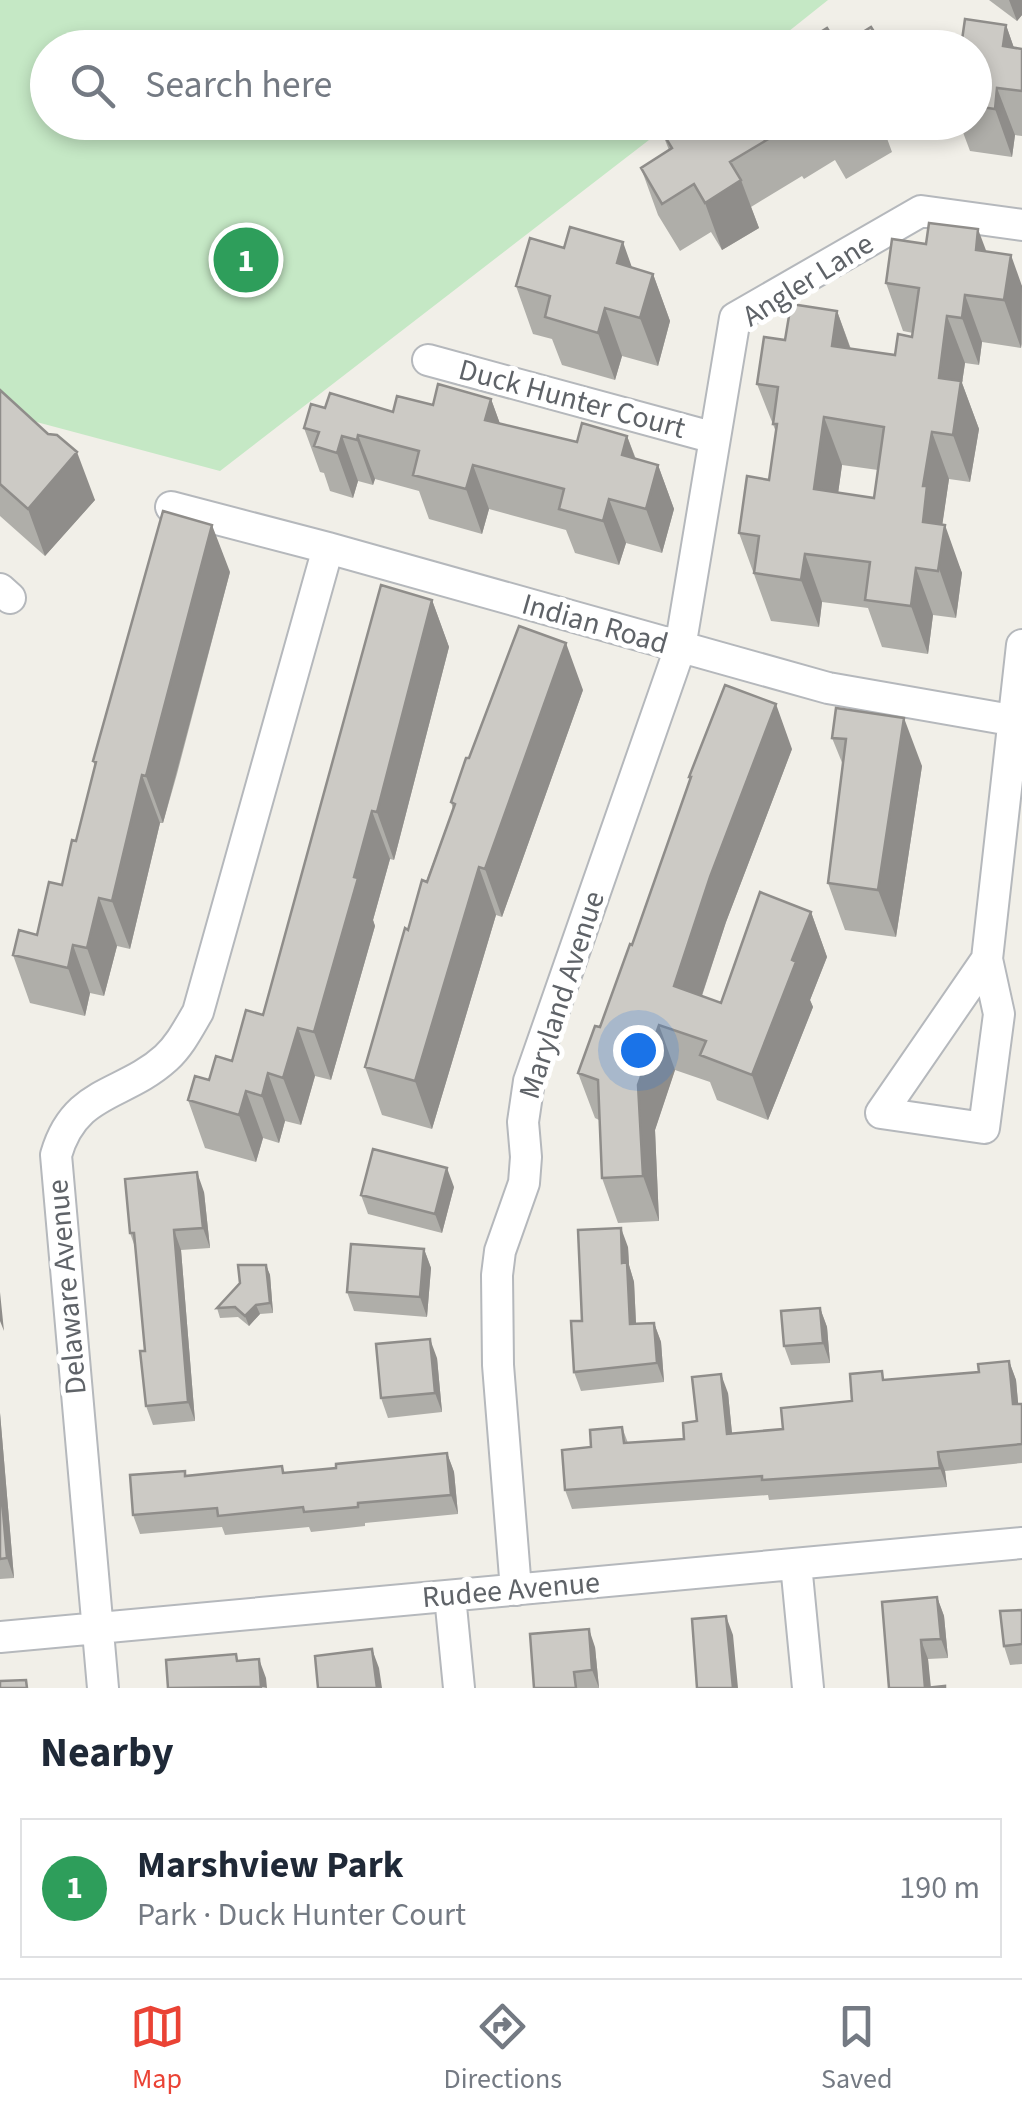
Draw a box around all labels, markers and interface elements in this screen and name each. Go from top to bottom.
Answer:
search box [30,30,992,140]
icon: search [65,58,120,113]
text: Search here [145,58,332,112]
pin: 1 [214,222,278,298]
street label: Angler Lane [734,223,882,337]
street label: Duck Hunter Court [454,348,690,450]
street label: Indian Road [517,583,673,665]
street label: Maryland Avenue [508,885,616,1105]
your location [613,1025,664,1076]
street label: Delaware Avenue [36,1178,98,1396]
street label: Rudee Avenue [420,1561,602,1619]
text: Nearby [40,1723,174,1783]
text: Marshview Park [137,1838,404,1892]
text: 1 [66,1865,83,1911]
text: 190 m [899,1865,980,1911]
text: Park · Duck Hunter Court [137,1892,466,1938]
tab: Map [130,1999,185,2099]
tab: Directions [444,1999,562,2099]
tab: Saved [821,1999,892,2099]

